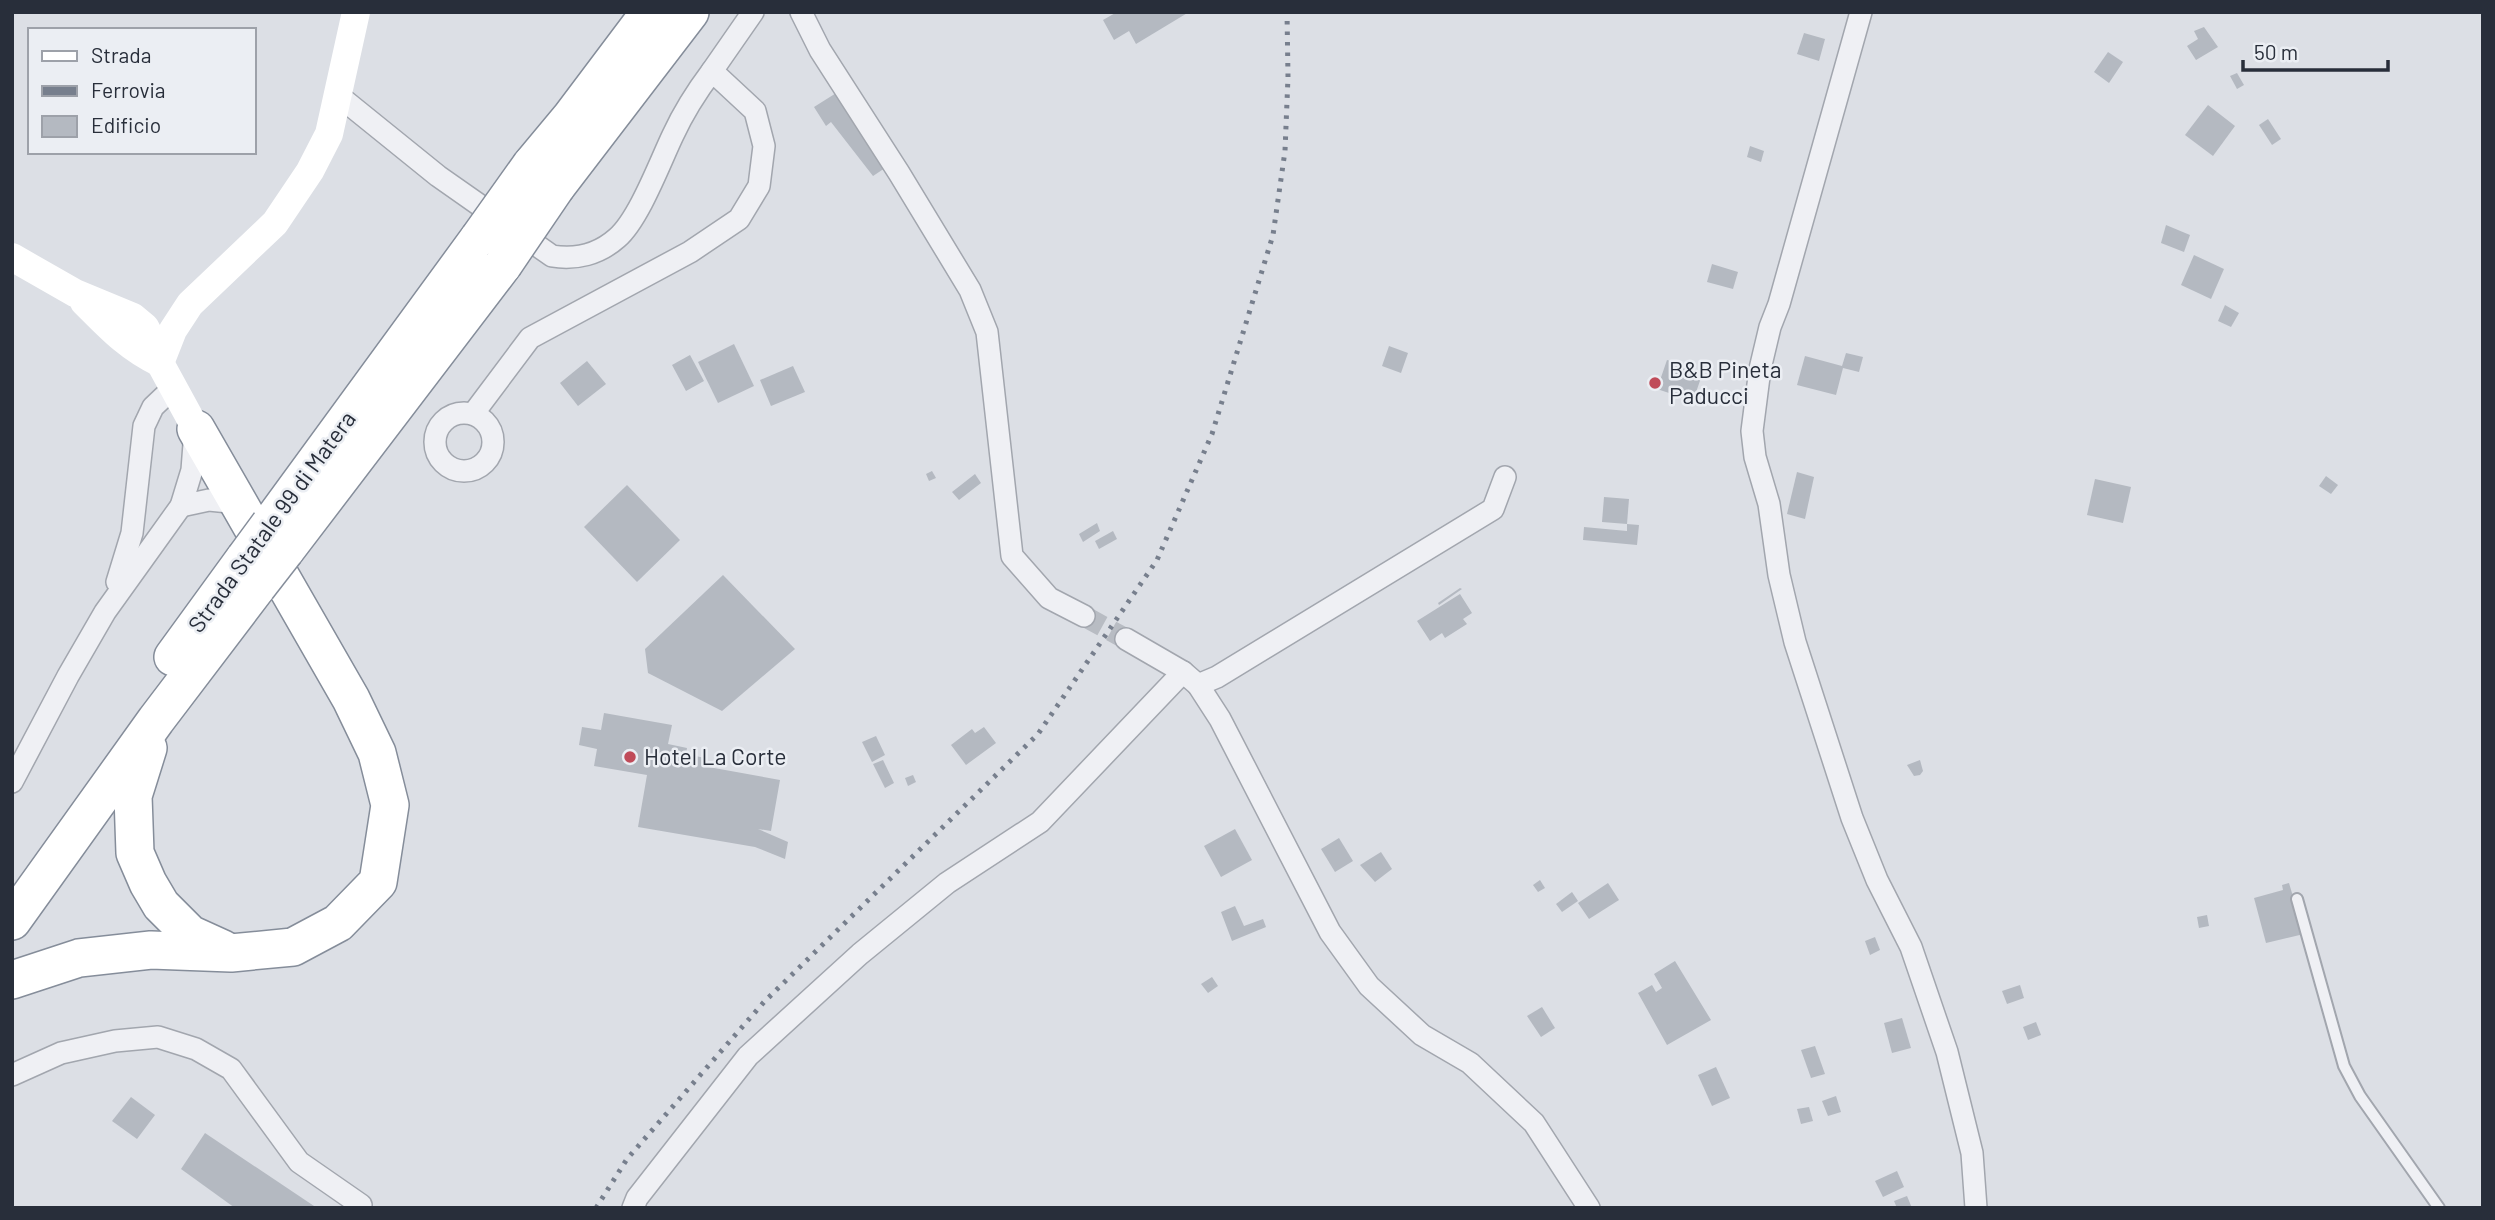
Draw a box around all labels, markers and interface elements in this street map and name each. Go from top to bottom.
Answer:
legend [28,28,256,154]
scale bar [2243,28,2388,72]
text: 50 m [2254,39,2298,64]
text: Strada [91,42,151,67]
text: Ferrovia [91,77,166,102]
text: Edificio [91,112,161,137]
place label: B&B Pineta Paducci [1669,355,1782,409]
marker: B&B Pineta Paducci [1647,375,1663,391]
street label: Strada Statale 99 di Matera [182,405,361,637]
place label: Hotel La Corte [644,742,787,770]
marker: Hotel La Corte [622,749,638,765]

